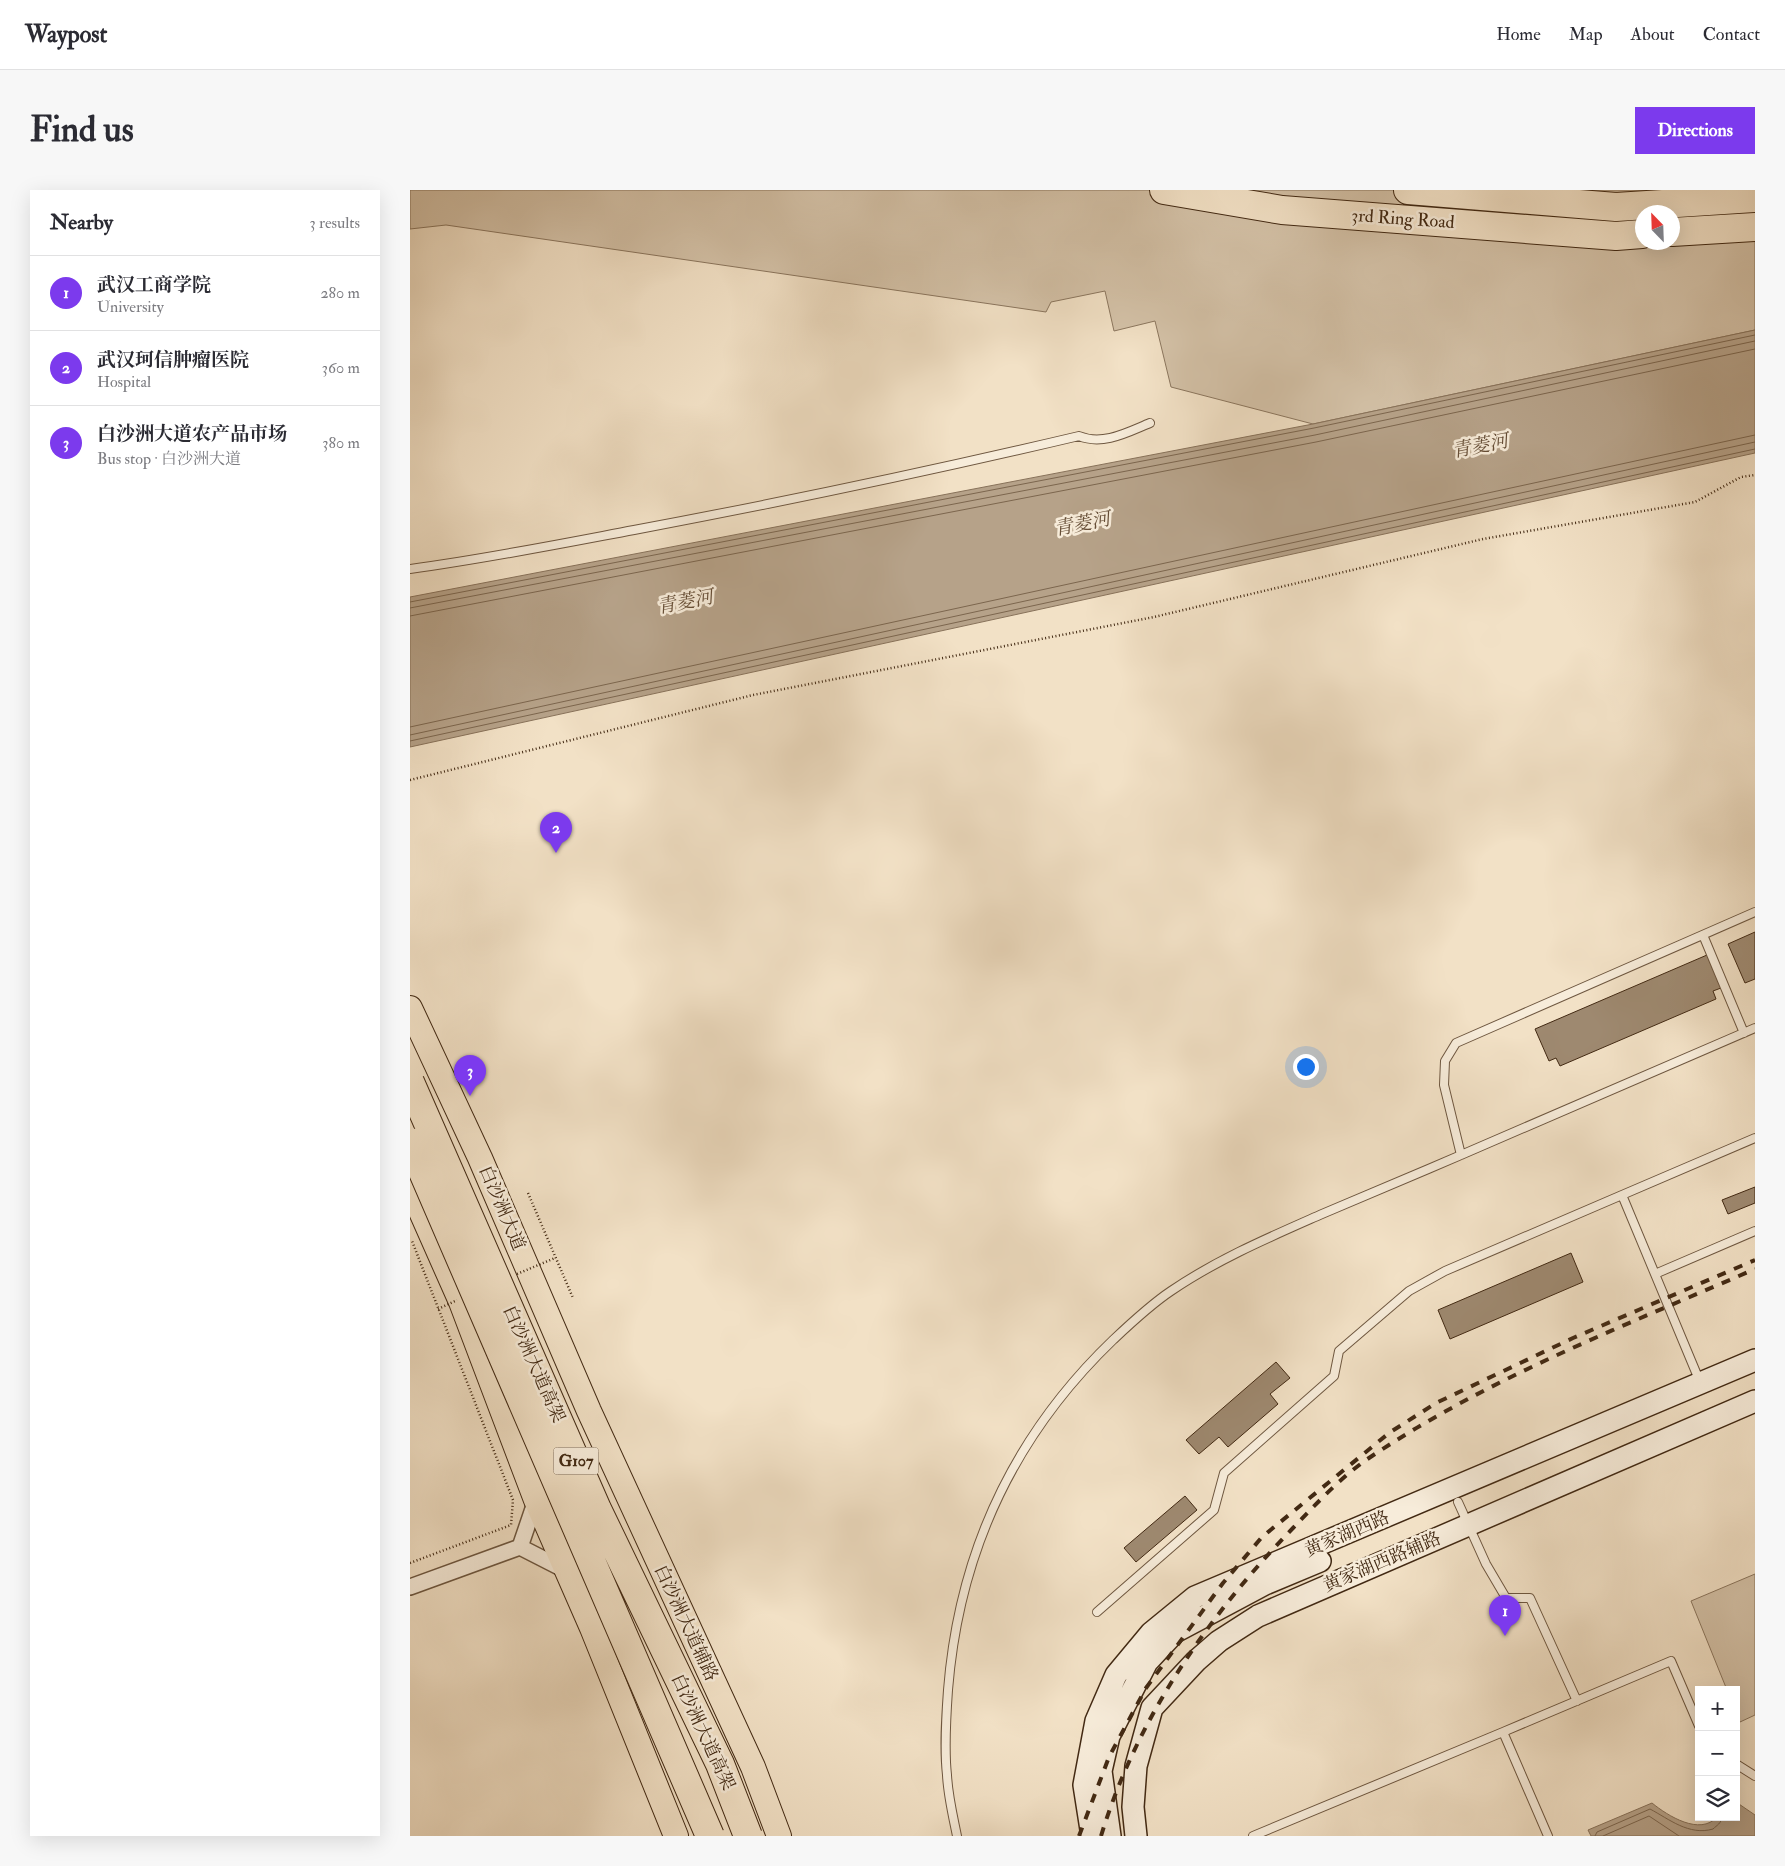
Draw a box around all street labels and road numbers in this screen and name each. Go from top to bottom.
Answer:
street label: 3rd Ring Road [1351,204,1456,234]
street label: 白沙洲大道 [474,1162,530,1254]
street label: 白沙洲大道高架 [498,1302,570,1426]
road number: G107 [554,1448,598,1474]
street label: 黄家湖西路 [1301,1506,1393,1562]
street label: 黄家湖西路辅路 [1320,1527,1444,1597]
street label: 白沙洲大道辅路 [649,1561,723,1685]
street label: 白沙洲大道高架 [666,1670,740,1794]

